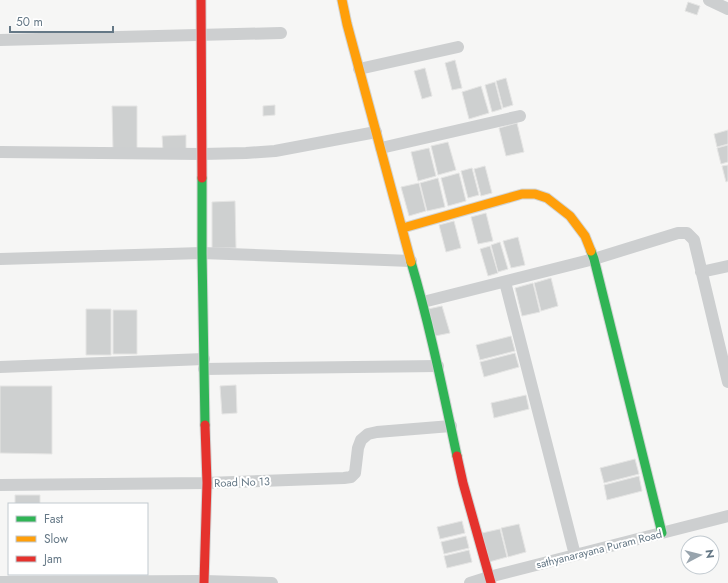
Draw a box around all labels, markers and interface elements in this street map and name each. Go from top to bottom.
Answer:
scale bar [10,8,113,34]
text: 50 m [16,13,43,31]
street label: Road No 13 [214,473,270,491]
legend [8,503,148,575]
text: Fast [44,510,63,528]
street label: sathyanarayana Puram Road [534,526,664,572]
text: Slow [44,530,69,548]
north arrow [680,535,720,575]
text: N [701,548,718,559]
text: Jam [42,550,62,568]

